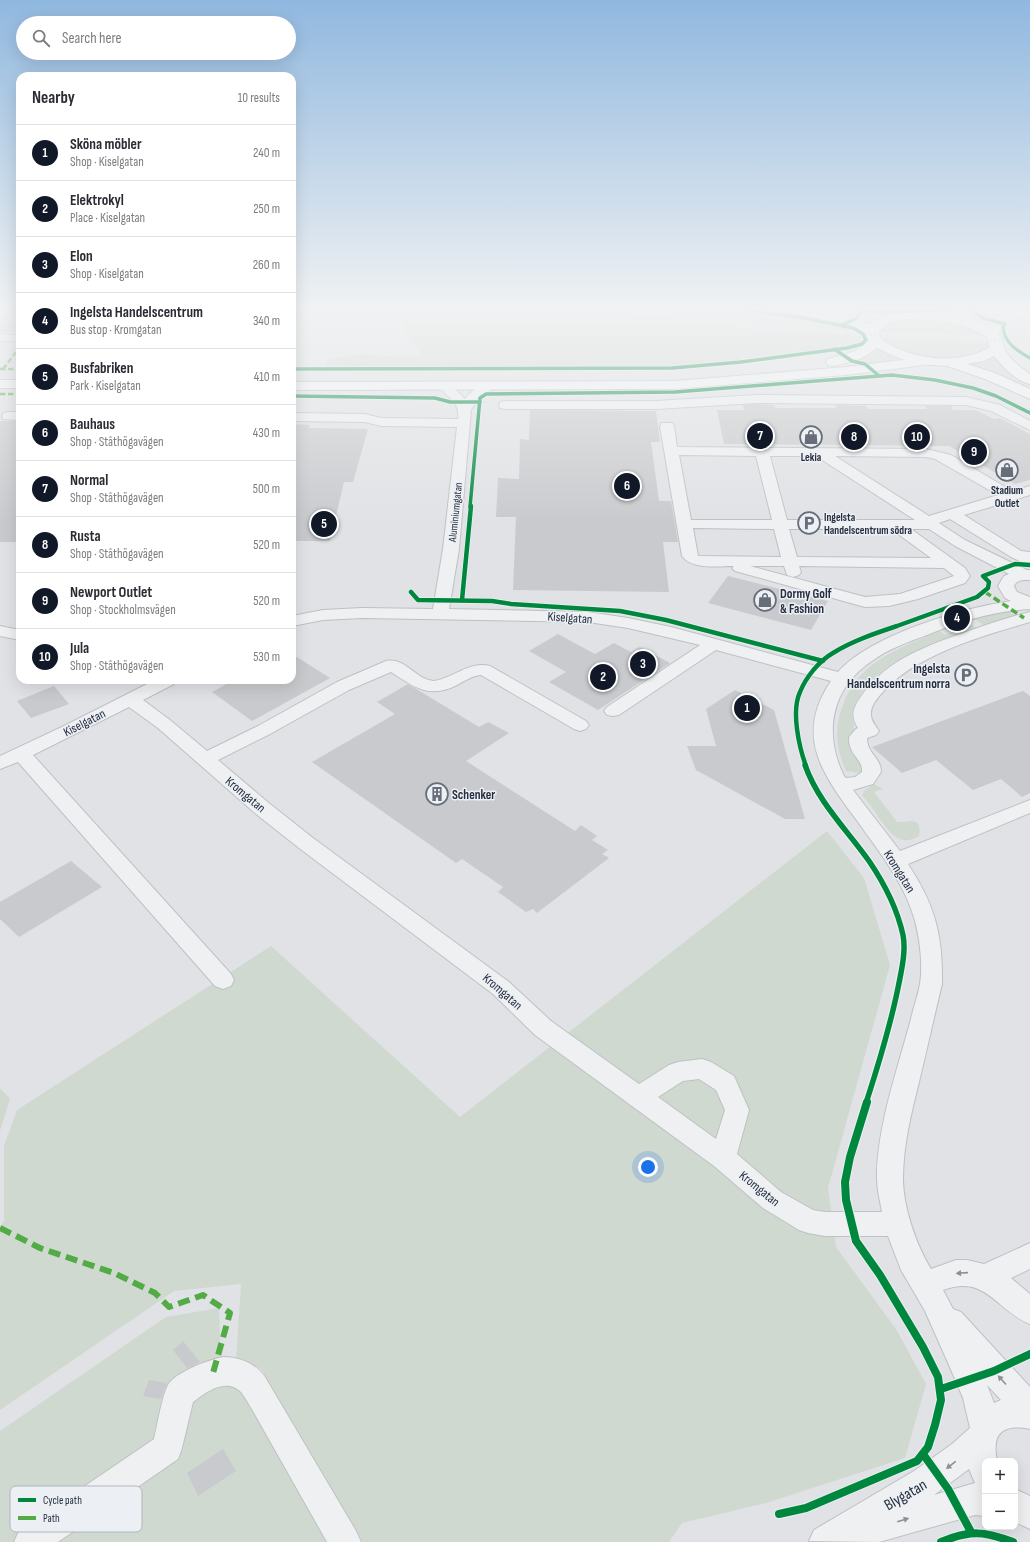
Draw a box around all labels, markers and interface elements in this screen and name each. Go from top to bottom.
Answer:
search box [16,16,296,60]
icon: search [30,27,52,49]
text: Search here [62,29,122,48]
text: Nearby [32,88,75,108]
text: 10 results [238,90,280,106]
text: Sköna möbler [70,135,142,154]
text: 1 [42,145,48,161]
text: 240 m [253,145,280,161]
text: Shop · Kiselgatan [70,154,144,170]
text: Elektrokyl [70,191,124,210]
text: 2 [42,201,48,217]
text: 250 m [253,201,280,217]
text: Place · Kiselgatan [70,210,145,226]
text: Elon [70,247,93,266]
text: 3 [42,257,48,273]
text: 260 m [253,257,280,273]
text: Shop · Kiselgatan [70,266,144,282]
text: Ingelsta Handelscentrum [70,303,203,322]
text: 4 [42,313,48,329]
text: 340 m [253,313,280,329]
text: Bus stop · Kromgatan [70,322,162,338]
text: Busfabriken [70,359,133,378]
text: 5 [42,369,48,385]
text: 410 m [254,369,280,385]
text: Park · Kiselgatan [70,378,141,394]
text: Bauhaus [70,415,115,434]
pin: 7 [747,421,773,451]
pin: 8 [841,422,867,452]
pin: 10 [904,422,930,452]
shop icon: Lekia [798,424,824,450]
text: 6 [42,425,48,441]
text: 430 m [253,425,280,441]
text: Shop · Ståthögavägen [70,434,164,450]
pin: 9 [961,437,987,467]
place label: Lekia [801,451,822,464]
shop icon: Stadium Outlet [994,457,1020,483]
text: Normal [70,471,108,490]
pin: 6 [614,471,640,501]
text: 7 [42,481,48,497]
text: 500 m [253,481,280,497]
street label: Aluminiumgatan [446,481,465,543]
place label: Stadium Outlet [991,484,1023,510]
text: Shop · Ståthögavägen [70,490,164,506]
pin: 5 [311,509,337,539]
parking icon: Ingelsta Handelscentrum södra [796,510,822,536]
place label: Ingelsta Handelscentrum södra [824,511,912,537]
text: Rusta [70,527,101,546]
text: 8 [42,537,48,553]
text: 520 m [253,537,280,553]
text: Shop · Ståthögavägen [70,546,164,562]
text: Newport Outlet [70,583,152,602]
place label: Dormy Golf & Fashion [780,586,833,617]
shop icon: Dormy Golf & Fashion [752,587,778,613]
text: 9 [42,593,48,609]
text: 520 m [253,593,280,609]
text: Shop · Stockholmsvägen [70,602,176,618]
pin: 4 [944,603,970,633]
street label: Kiselgatan [547,608,593,628]
text: Jula [70,639,89,658]
text: 10 [39,649,51,665]
text: 530 m [253,649,280,665]
pin: 3 [630,649,656,679]
text: Shop · Ståthögavägen [70,658,164,674]
place label: Ingelsta Handelscentrum norra [847,661,950,692]
pin: 2 [590,662,616,692]
parking icon: Ingelsta Handelscentrum norra [953,662,979,688]
pin: 1 [734,693,760,723]
street label: Kiselgatan [61,706,108,740]
street label: Kromgatan [222,773,269,816]
building icon: Schenker [424,781,450,807]
place label: Schenker [452,787,495,803]
street label: Kromgatan [880,847,919,896]
street label: Kromgatan [479,970,526,1013]
your location [638,1157,658,1177]
street label: Kromgatan [736,1168,783,1210]
one-way arrow [956,1270,968,1277]
one-way arrow [998,1375,1007,1386]
map controls [982,1458,1018,1530]
button: + [982,1458,1018,1494]
one-way arrow [946,1461,957,1469]
street label: Blygatan [881,1476,930,1515]
legend [10,1486,142,1532]
text: Cycle path [43,1494,82,1507]
button: − [982,1494,1018,1530]
text: Path [43,1512,60,1525]
one-way arrow [897,1517,909,1523]

